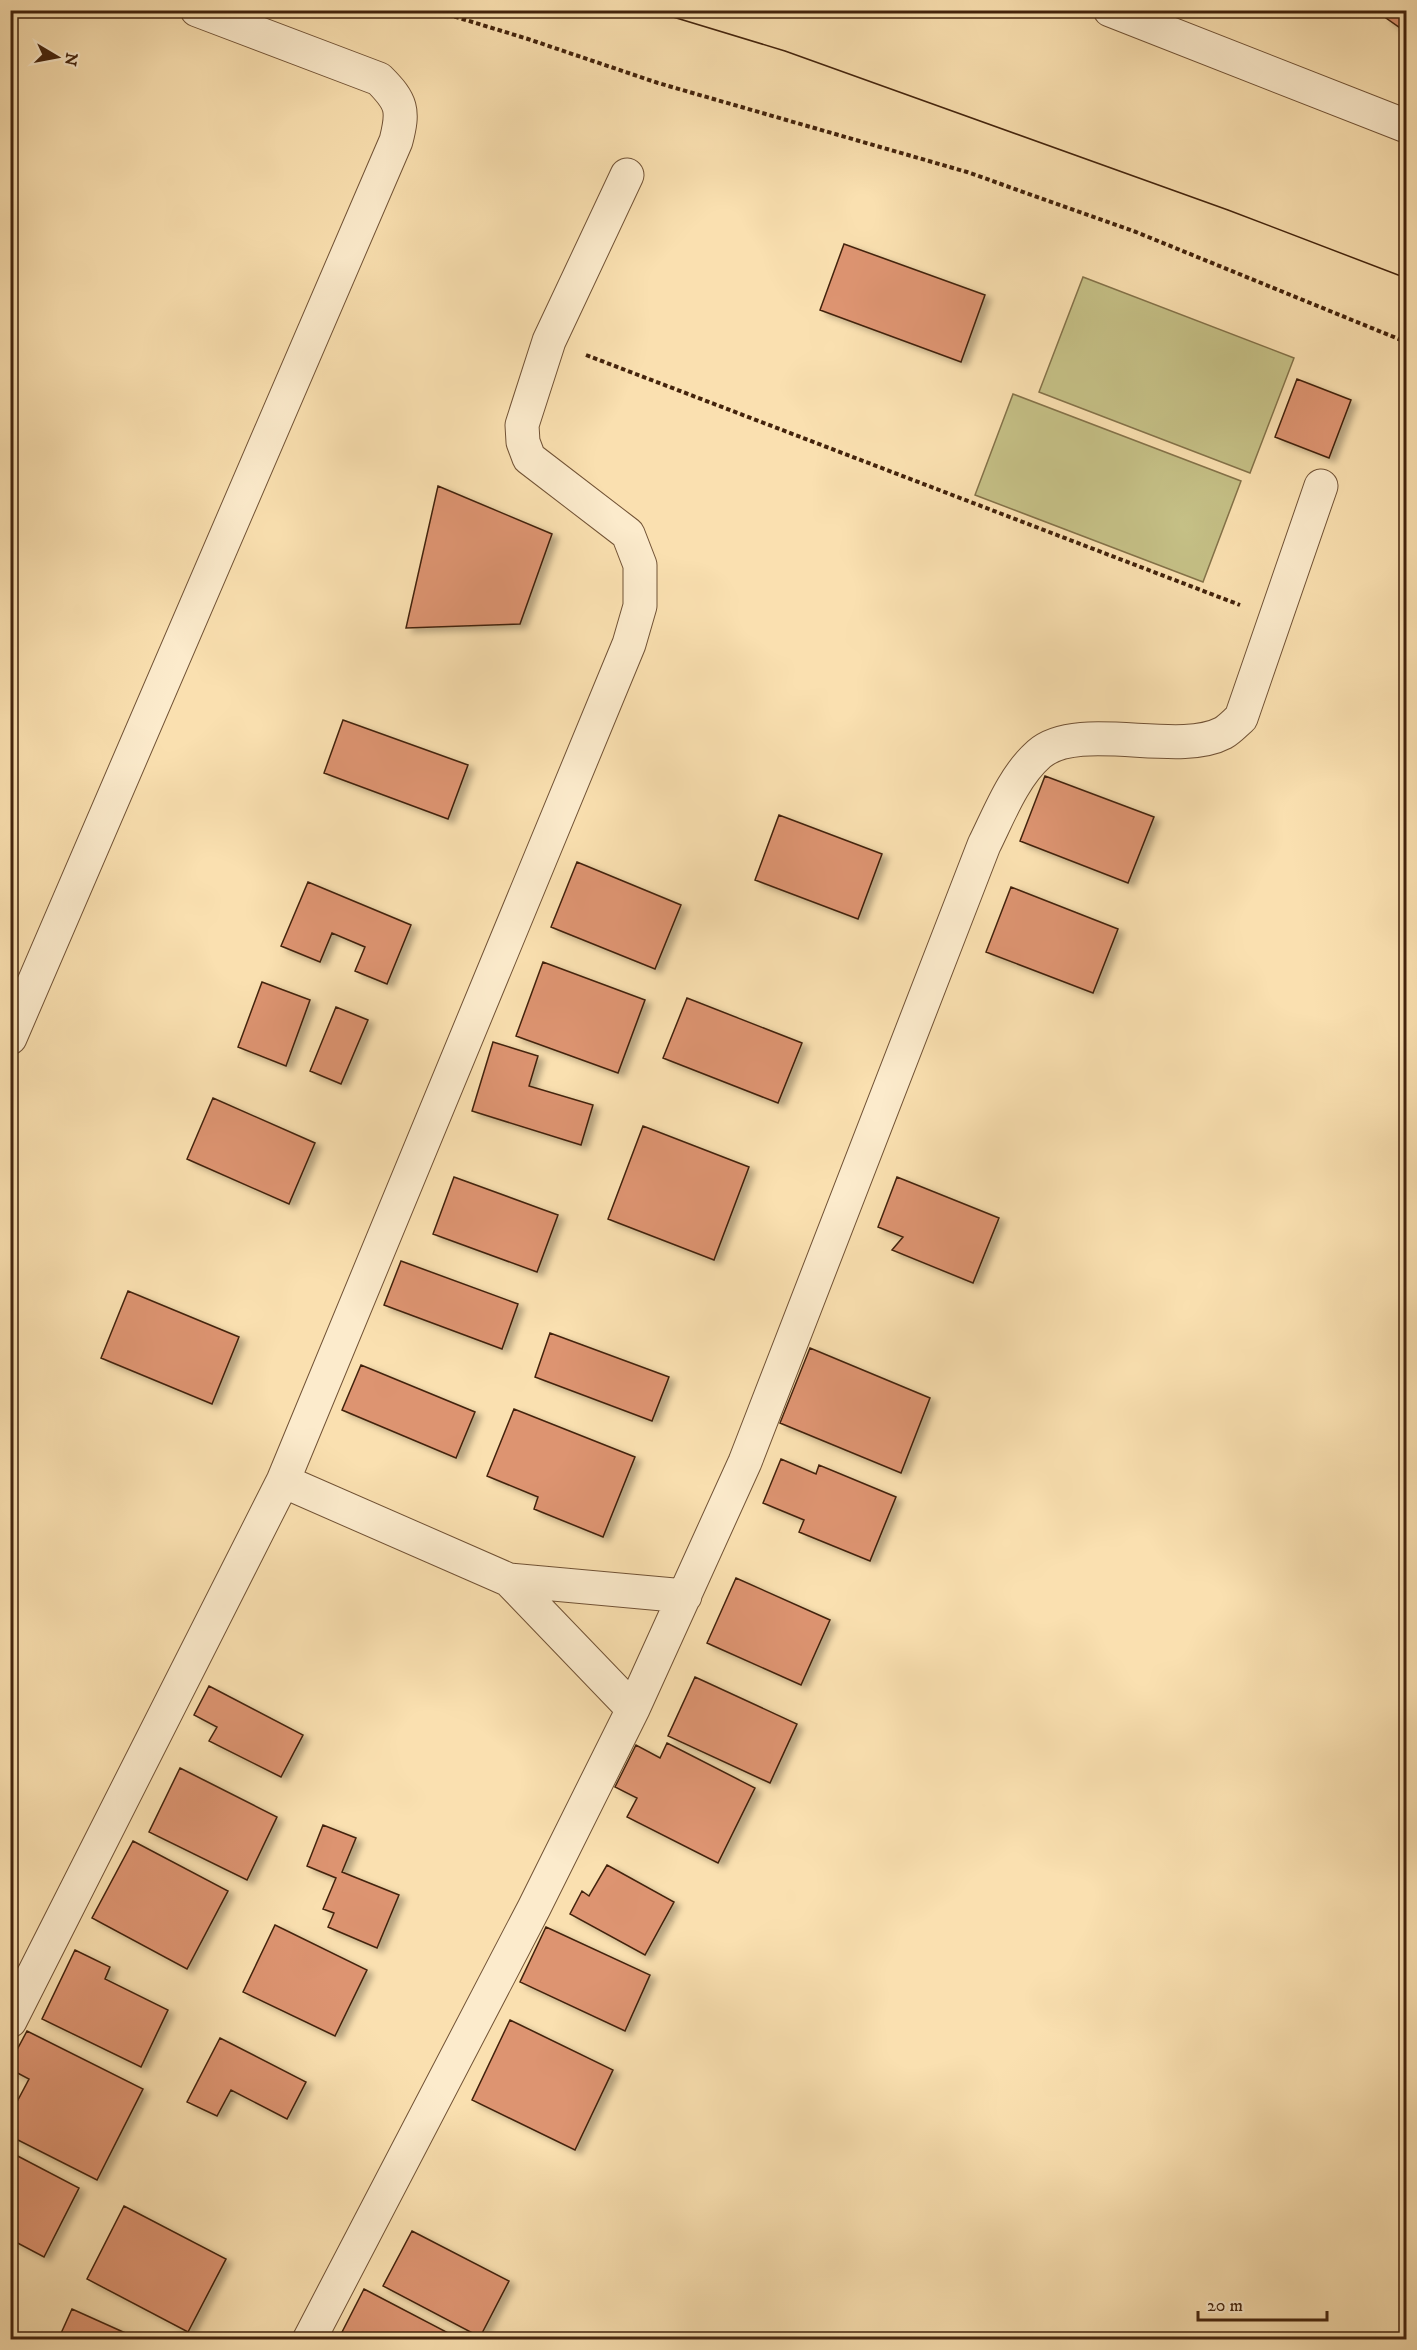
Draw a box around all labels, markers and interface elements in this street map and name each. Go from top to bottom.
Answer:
north arrow [27,27,87,87]
text: N [60,51,82,68]
scale bar [1198,2284,1327,2322]
text: 20 m [1207,2295,1243,2317]

